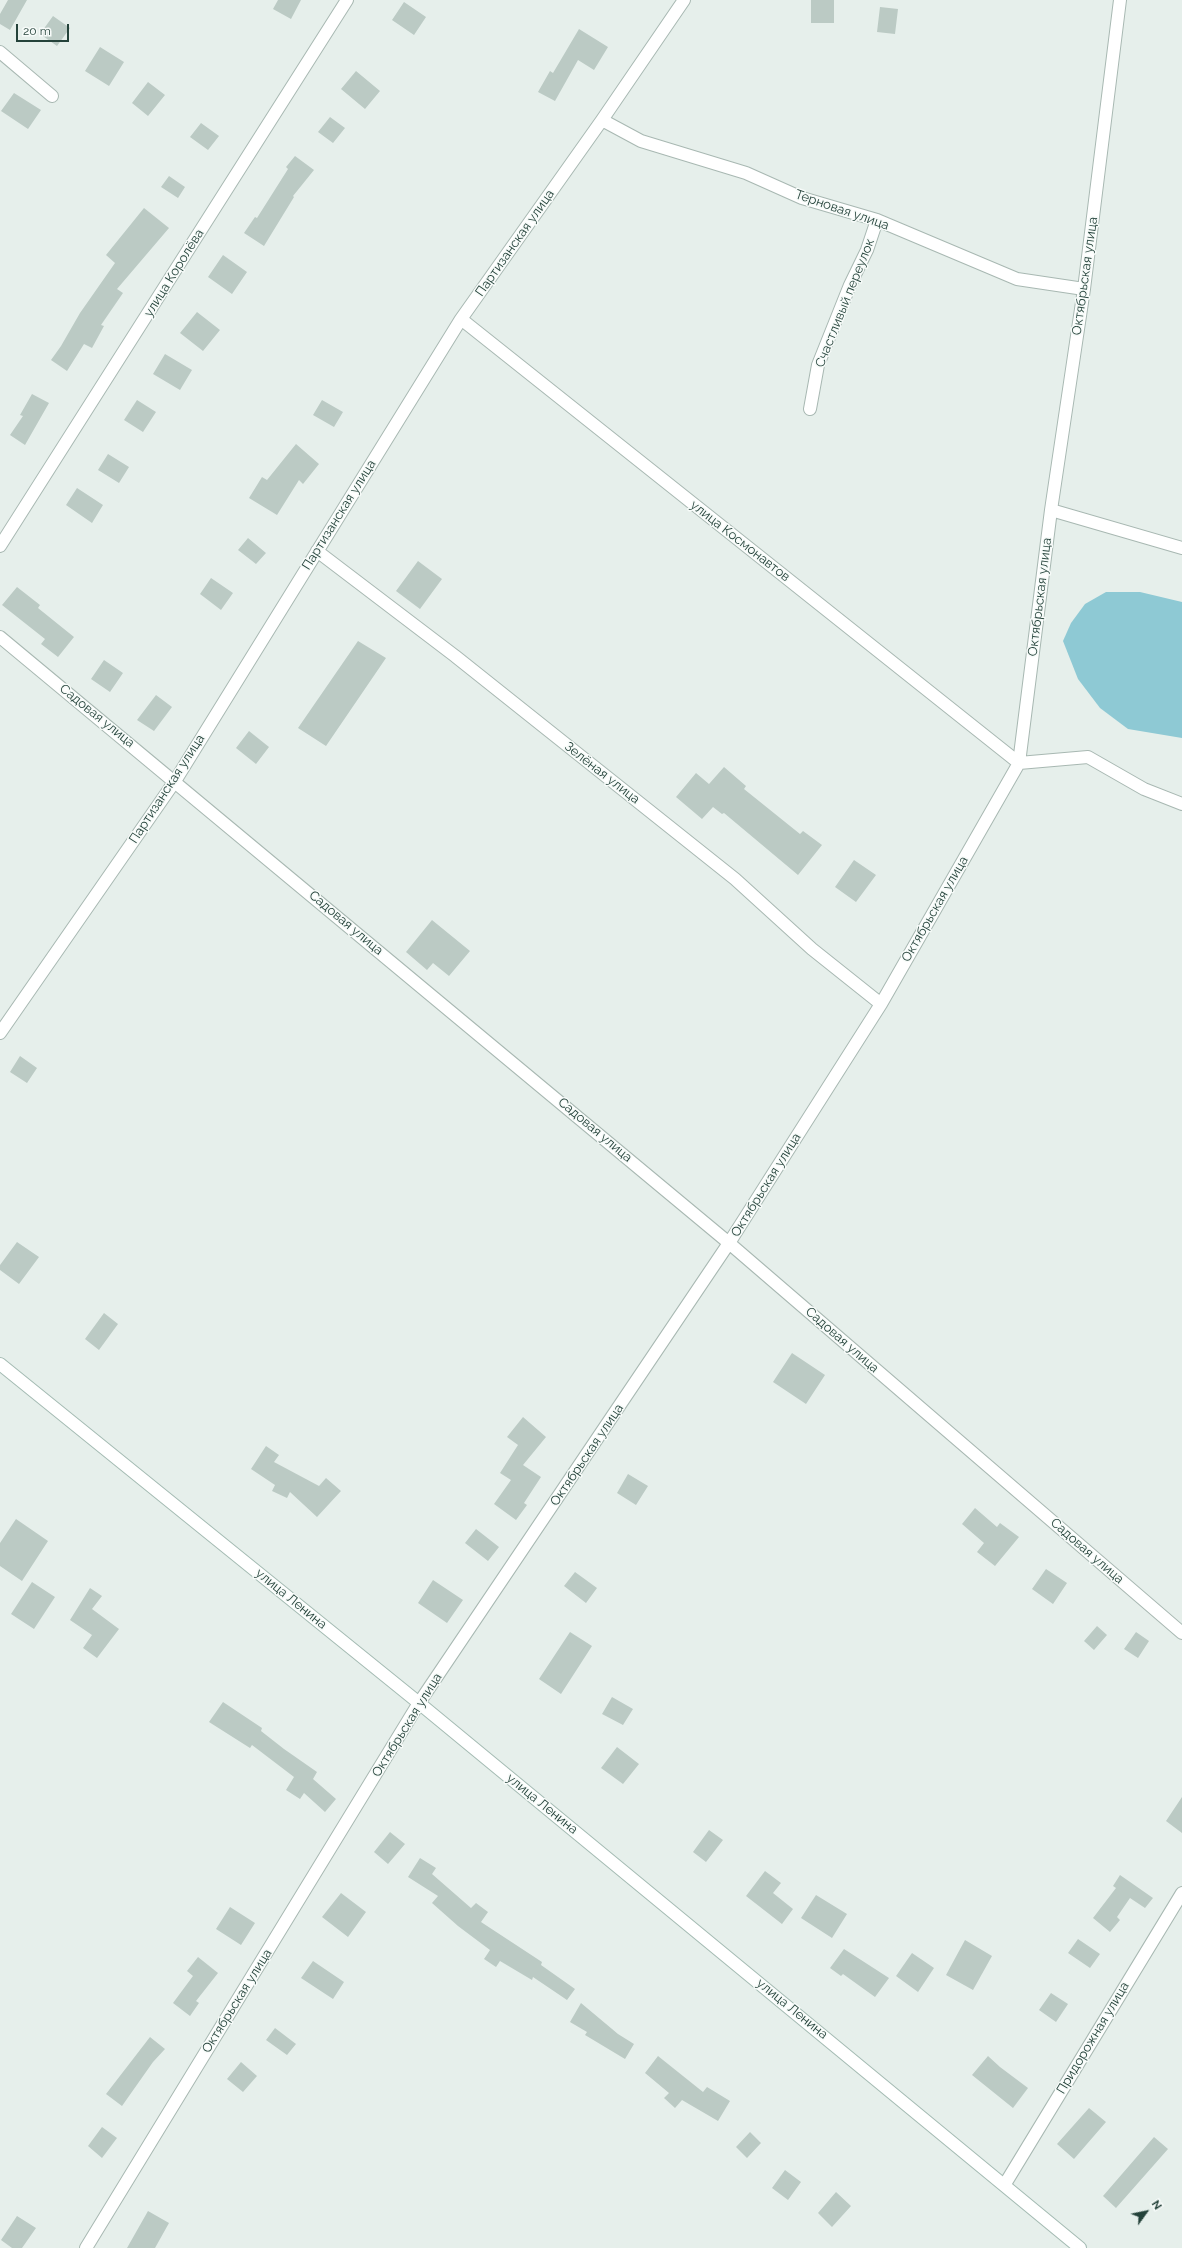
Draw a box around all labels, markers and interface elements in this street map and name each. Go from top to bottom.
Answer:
scale bar [18,16,71,42]
text: 20 m [23,24,51,38]
street label: Партизанская улица [472,187,558,299]
street label: Терновая улица [793,187,891,233]
street label: Октябрьская улица [1069,216,1101,336]
street label: улица Королёва [141,226,207,320]
street label: Счастливый переулок [812,236,878,370]
street label: Партизанская улица [299,457,379,573]
street label: улица Космонавтов [687,497,793,585]
street label: Октябрьская улица [1025,537,1055,657]
street label: Садовая улица [56,681,138,751]
street label: Партизанская улица [126,732,208,846]
street label: Зелёная улица [561,739,643,807]
street label: Октябрьская улица [898,853,972,965]
street label: Садовая улица [306,887,386,959]
street label: Садовая улица [555,1094,635,1166]
street label: Октябрьская улица [728,1130,804,1240]
street label: Садовая улица [802,1304,882,1376]
street label: Октябрьская улица [547,1401,627,1509]
street label: Садовая улица [1047,1515,1127,1587]
street label: улица Ленина [252,1566,330,1632]
street label: Октябрьская улица [369,1670,445,1780]
street label: улица Ленина [503,1771,581,1837]
street label: Октябрьская улица [199,1946,275,2056]
street label: улица Ленина [753,1976,831,2042]
street label: Придорожная улица [1053,1979,1133,2097]
north arrow [1126,2192,1166,2232]
text: N [1149,2198,1164,2212]

